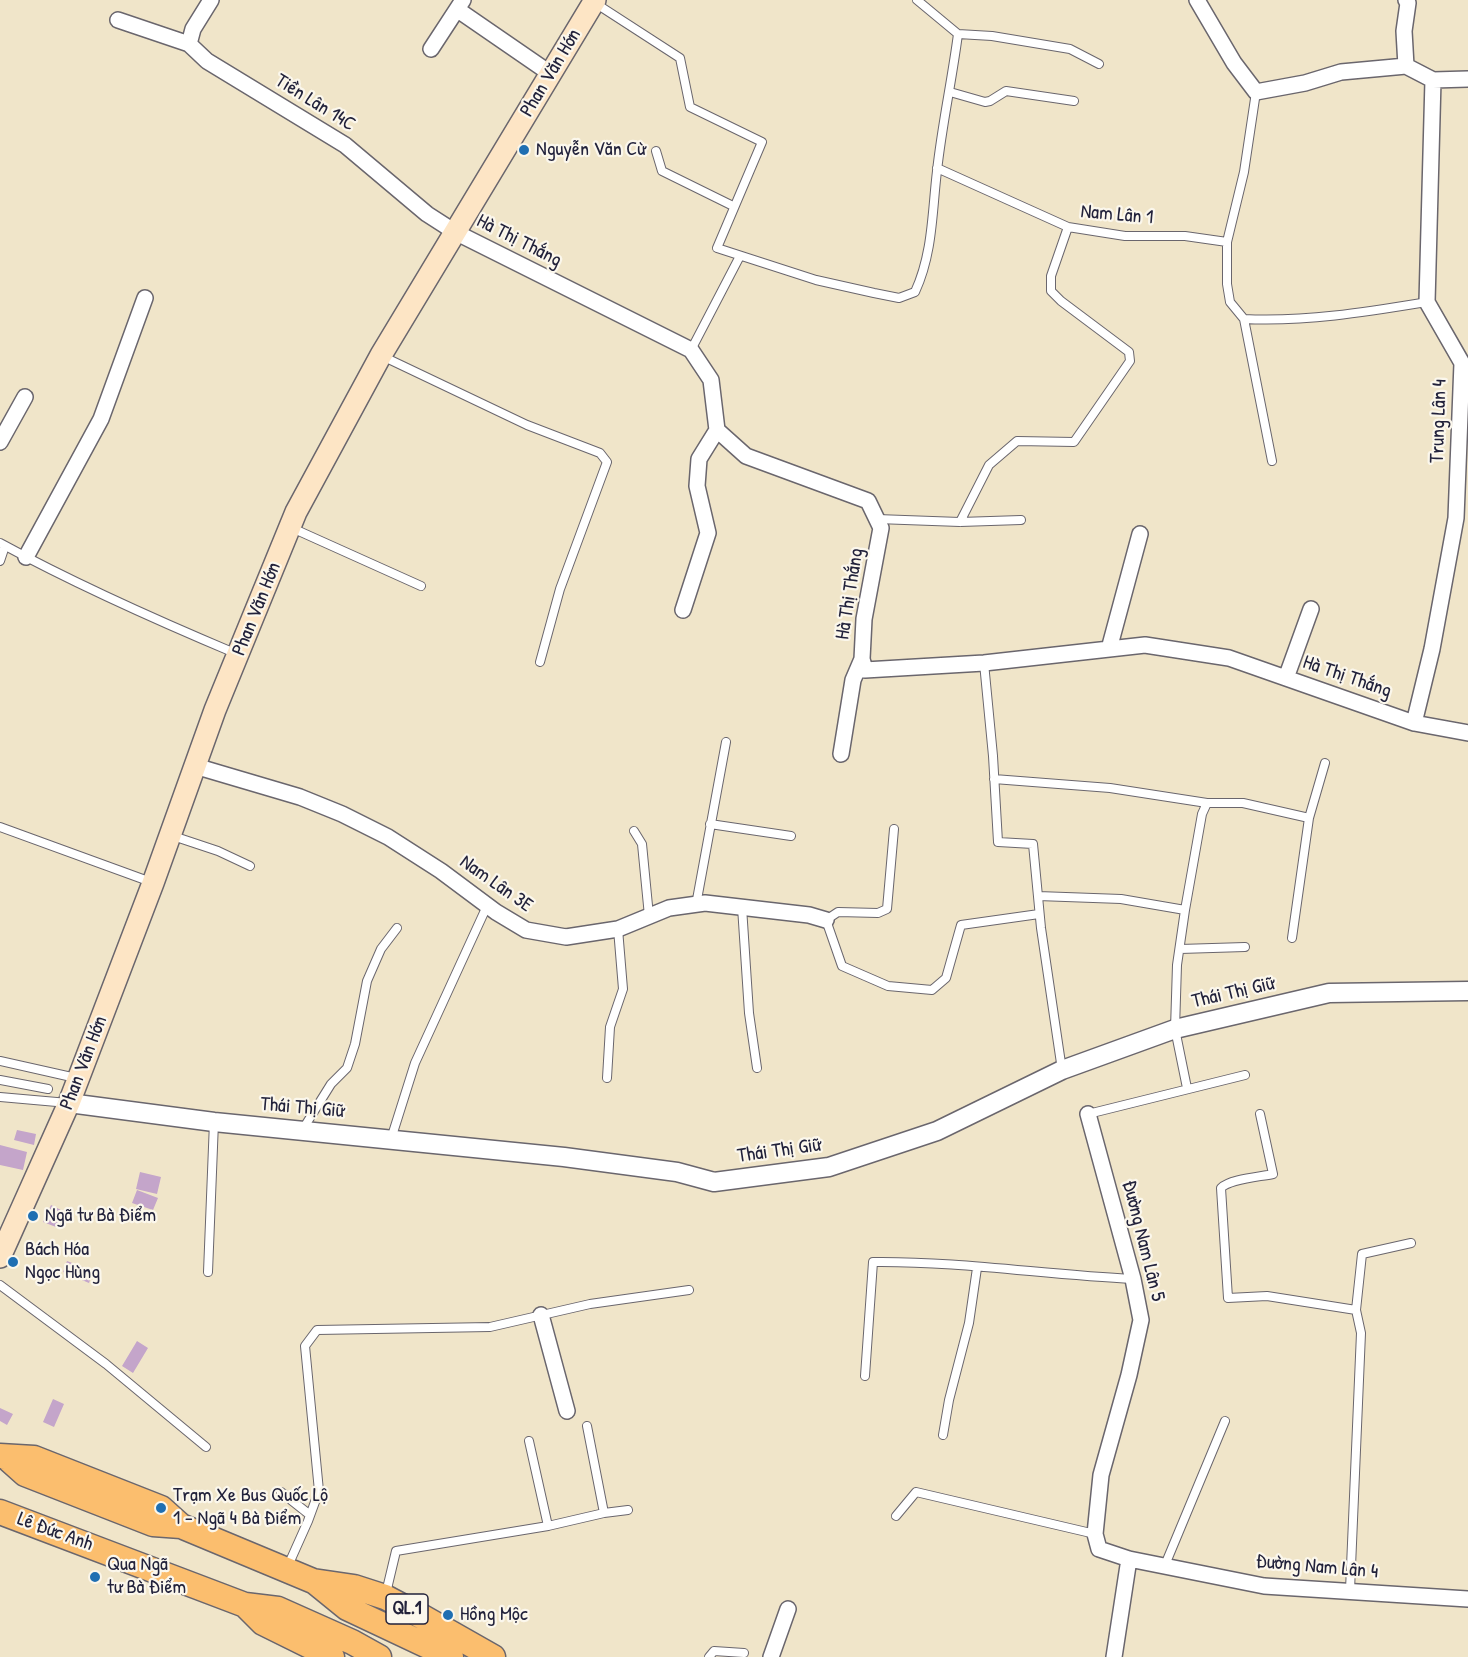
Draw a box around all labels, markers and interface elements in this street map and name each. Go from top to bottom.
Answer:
street label: Phan Văn Hớn [515,25,587,121]
street label: Tiền Lân 14C [270,69,360,137]
place label: Nguyễn Văn Cừ [536,138,645,162]
marker: Nguyễn Văn Cừ [517,143,531,157]
street label: Nam Lân 1 [1080,200,1154,230]
street label: Hà Thị Thắng [472,209,566,273]
street label: Trung Lân 4 [1426,379,1452,463]
street label: Hà Thị Thắng [831,547,869,641]
street label: Phan Văn Hớn [227,559,287,659]
street label: Hà Thị Thắng [1300,651,1394,703]
street label: Nam Lân 3E [455,850,537,918]
street label: Thái Thị Giữ [1190,972,1276,1014]
street label: Phan Văn Hớn [55,1013,113,1113]
street label: Thái Thị Giữ [259,1092,345,1124]
street label: Thái Thị Giữ [736,1133,822,1169]
street label: Đường Nam Lân 5 [1116,1178,1170,1304]
place label: Ngã tư Bà Điểm [45,1204,156,1228]
marker: Ngã tư Bà Điểm [26,1209,40,1223]
place label: Bách Hóa Ngọc Hùng [25,1238,100,1285]
marker: Bách Hóa Ngọc Hùng [6,1255,20,1269]
place label: Trạm Xe Bus Quốc Lộ 1 - Ngã 4 Bà Điểm [173,1484,328,1531]
marker: Trạm Xe Bus Quốc Lộ 1 - Ngã 4 Bà Điểm [154,1501,168,1515]
street label: Lê Đức Anh [14,1507,96,1557]
street label: Đường Nam Lân 4 [1255,1550,1379,1584]
place label: Qua Ngã tư Bà Điểm [107,1553,186,1600]
marker: Qua Ngã tư Bà Điểm [88,1570,102,1584]
road number: QL.1 [386,1594,428,1624]
place label: Hồng Mộc [460,1603,528,1627]
marker: Hồng Mộc [441,1608,455,1622]

